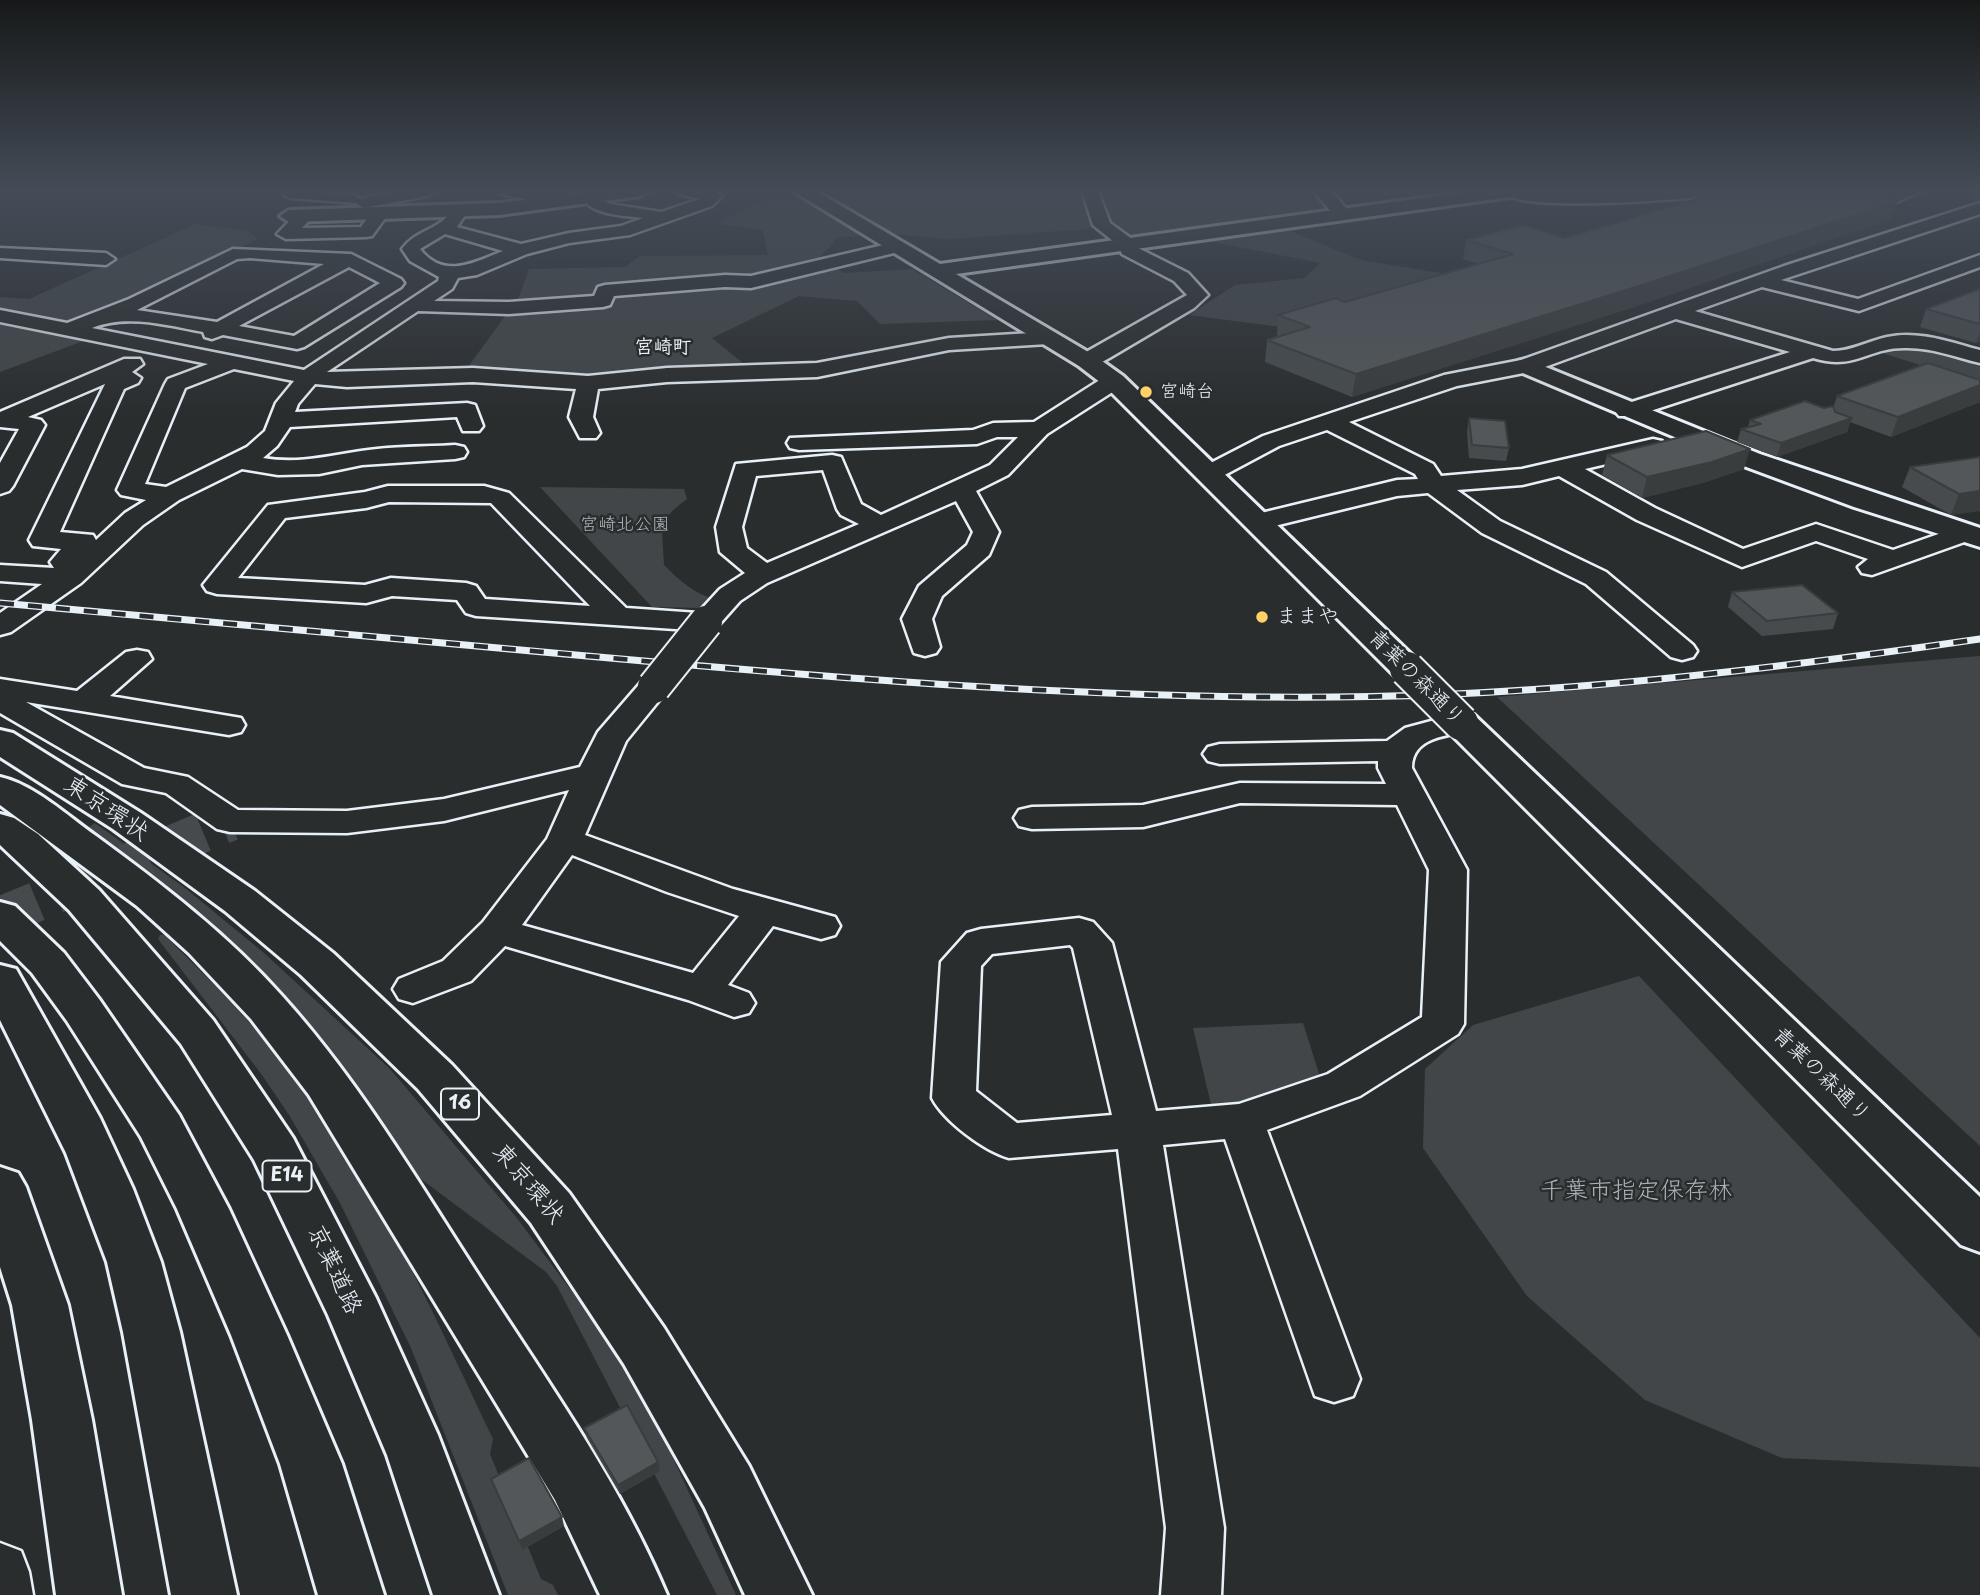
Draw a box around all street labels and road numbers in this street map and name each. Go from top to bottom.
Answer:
street label: 青葉の森通り [1363,625,1469,731]
street label: 東京環状 [58,770,154,848]
street label: 青葉の森通り [1767,1022,1875,1128]
road number: 16 [441,1088,479,1120]
street label: 東京環状 [486,1138,570,1230]
road number: E14 [262,1160,312,1192]
street label: 京葉道路 [301,1220,367,1320]

